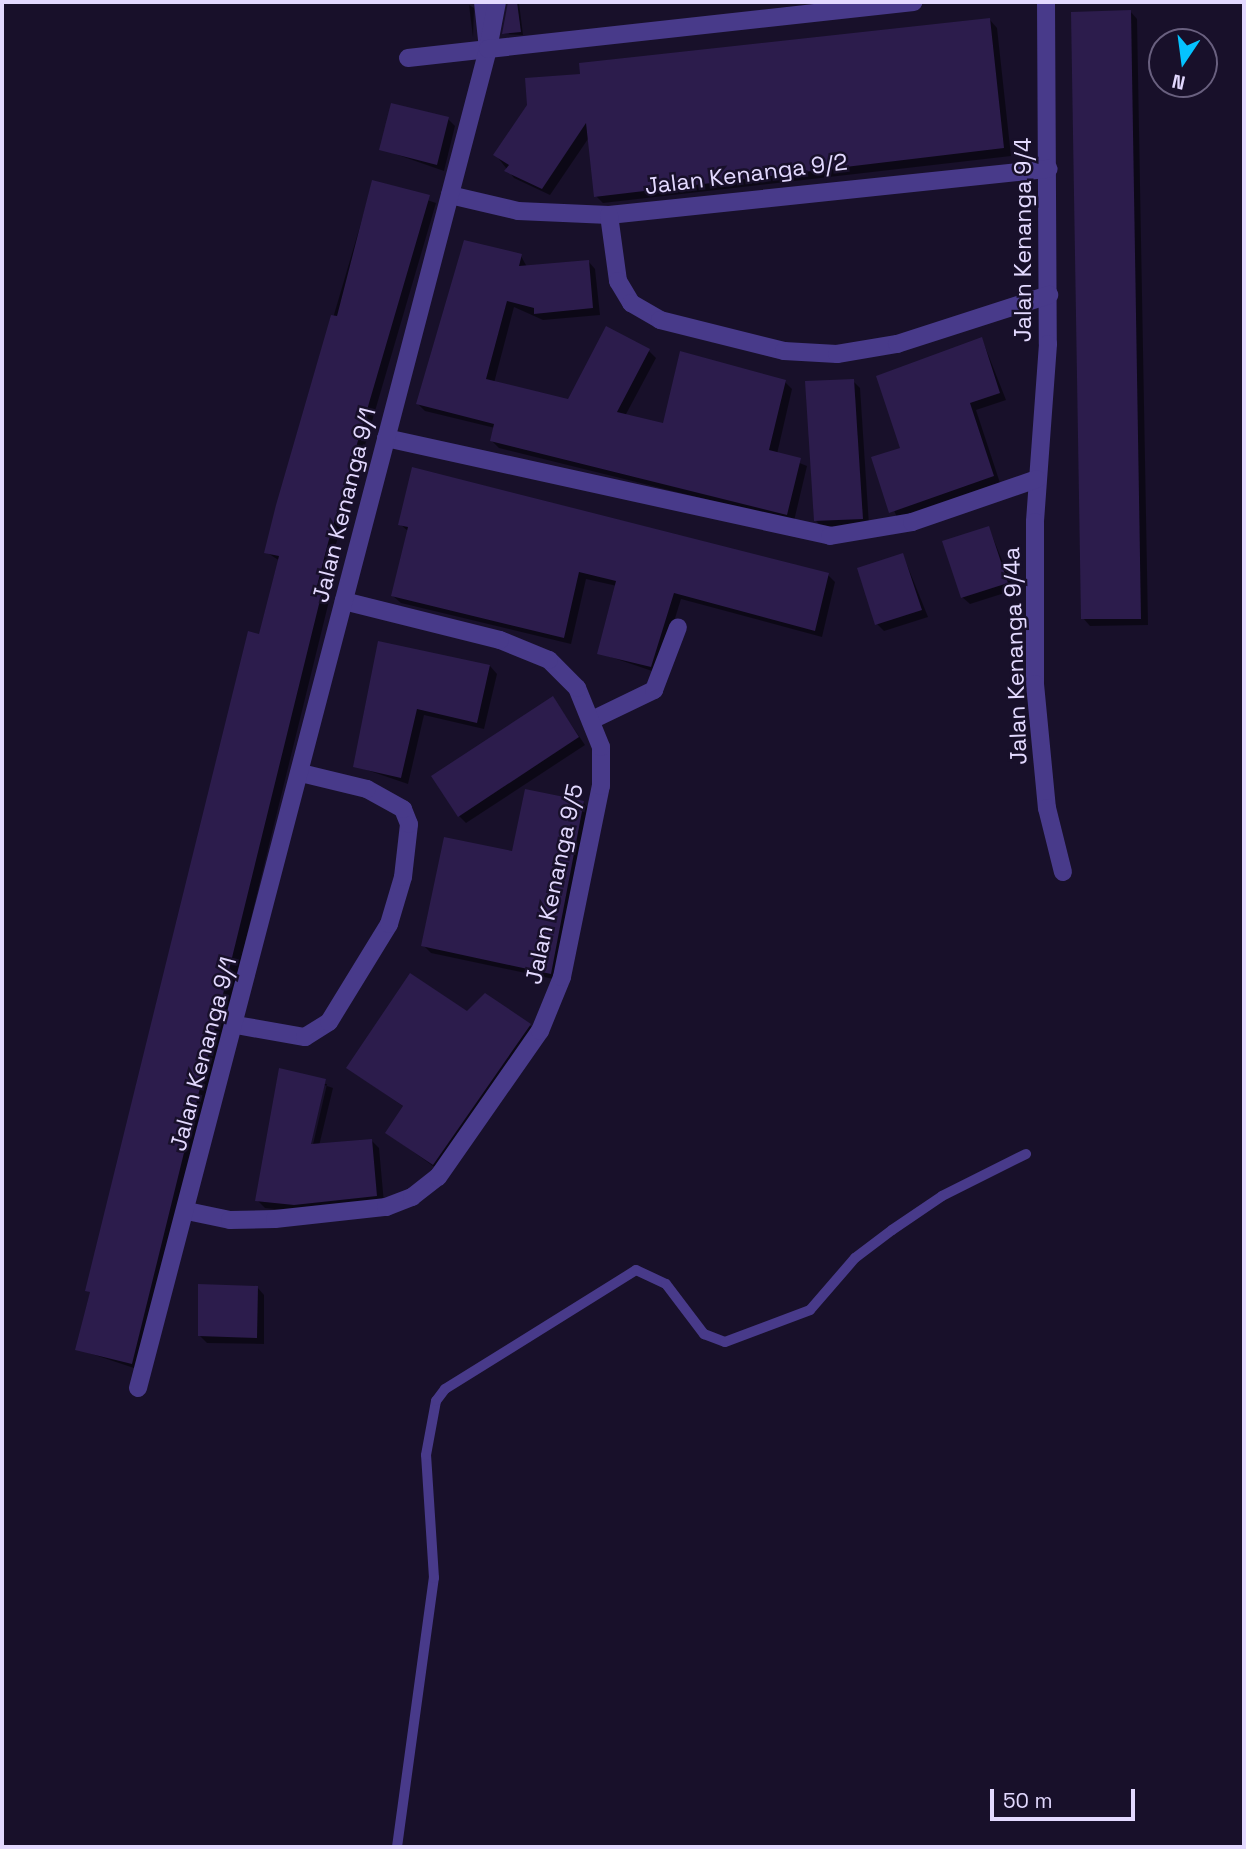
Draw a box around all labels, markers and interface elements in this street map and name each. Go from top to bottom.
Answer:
north arrow [1148,28,1218,98]
text: N [1170,68,1188,96]
street label: Jalan Kenanga 9/4 [1009,138,1037,342]
street label: Jalan Kenanga 9/2 [643,148,849,200]
street label: Jalan Kenanga 9/1 [306,405,382,605]
street label: Jalan Kenanga 9/4a [997,547,1033,765]
street label: Jalan Kenanga 9/5 [519,781,589,987]
street label: Jalan Kenanga 9/1 [164,954,242,1154]
scale bar [994,1776,1139,1820]
text: 50 m [1003,1787,1053,1814]

